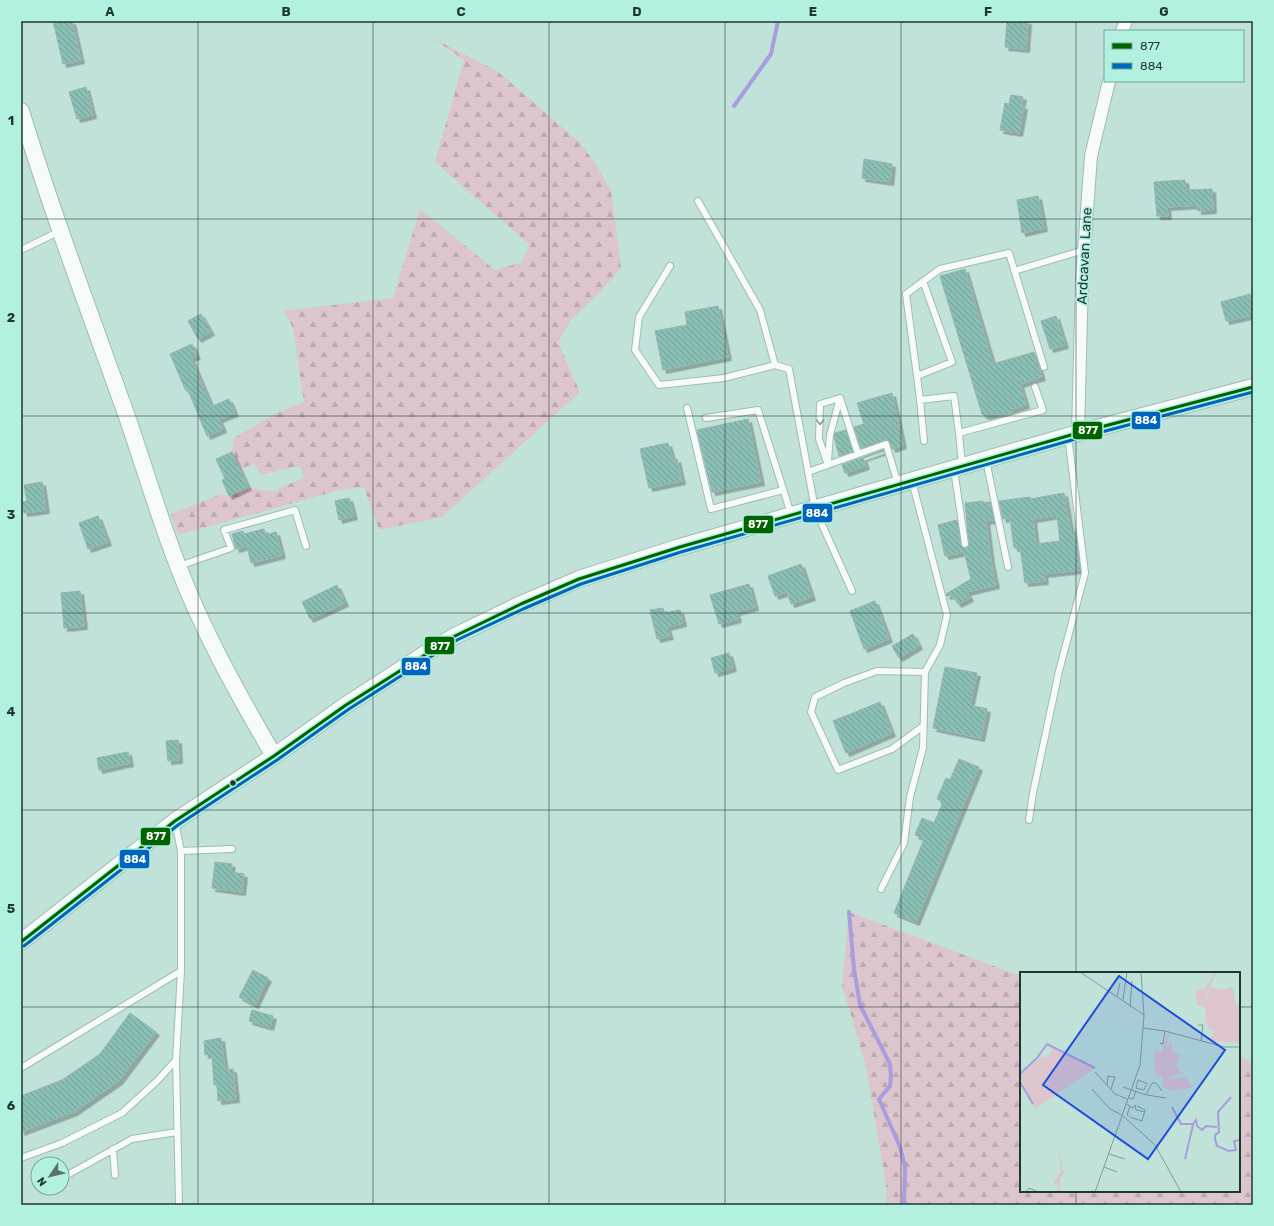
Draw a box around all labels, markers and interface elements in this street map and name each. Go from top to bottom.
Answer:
text: A [105,4,115,19]
text: B [281,4,291,19]
text: C [456,4,466,19]
text: D [632,4,642,19]
text: E [809,4,817,19]
text: F [984,4,992,19]
text: G [1159,4,1169,19]
legend [1104,30,1244,82]
text: 877 [1140,39,1160,53]
text: 884 [1140,59,1163,73]
text: 1 [8,113,14,128]
street label: Ardcavan Lane [1073,207,1096,305]
text: 2 [7,310,15,325]
line badge: 884 [1131,411,1161,430]
text: 884 [1135,414,1158,427]
one-way arrow [816,419,824,425]
line badge: 877 [1072,421,1103,440]
text: 877 [1078,424,1099,437]
line badge: 884 [802,503,833,523]
text: 3 [7,507,16,522]
text: 884 [806,507,829,520]
line badge: 877 [743,515,774,534]
text: 877 [748,518,769,531]
line badge: 877 [424,636,455,655]
text: 877 [430,640,451,653]
line badge: 884 [401,657,431,676]
text: 884 [405,660,428,673]
text: 4 [7,704,16,719]
unlabelled marker [228,778,238,788]
line badge: 877 [140,827,171,846]
text: 877 [146,830,167,843]
line badge: 884 [119,849,150,869]
text: 884 [124,853,147,866]
text: 5 [7,901,15,916]
inset map [1020,972,1240,1192]
text: 6 [7,1098,16,1113]
north arrow [30,1156,70,1196]
text: N [35,1174,50,1188]

